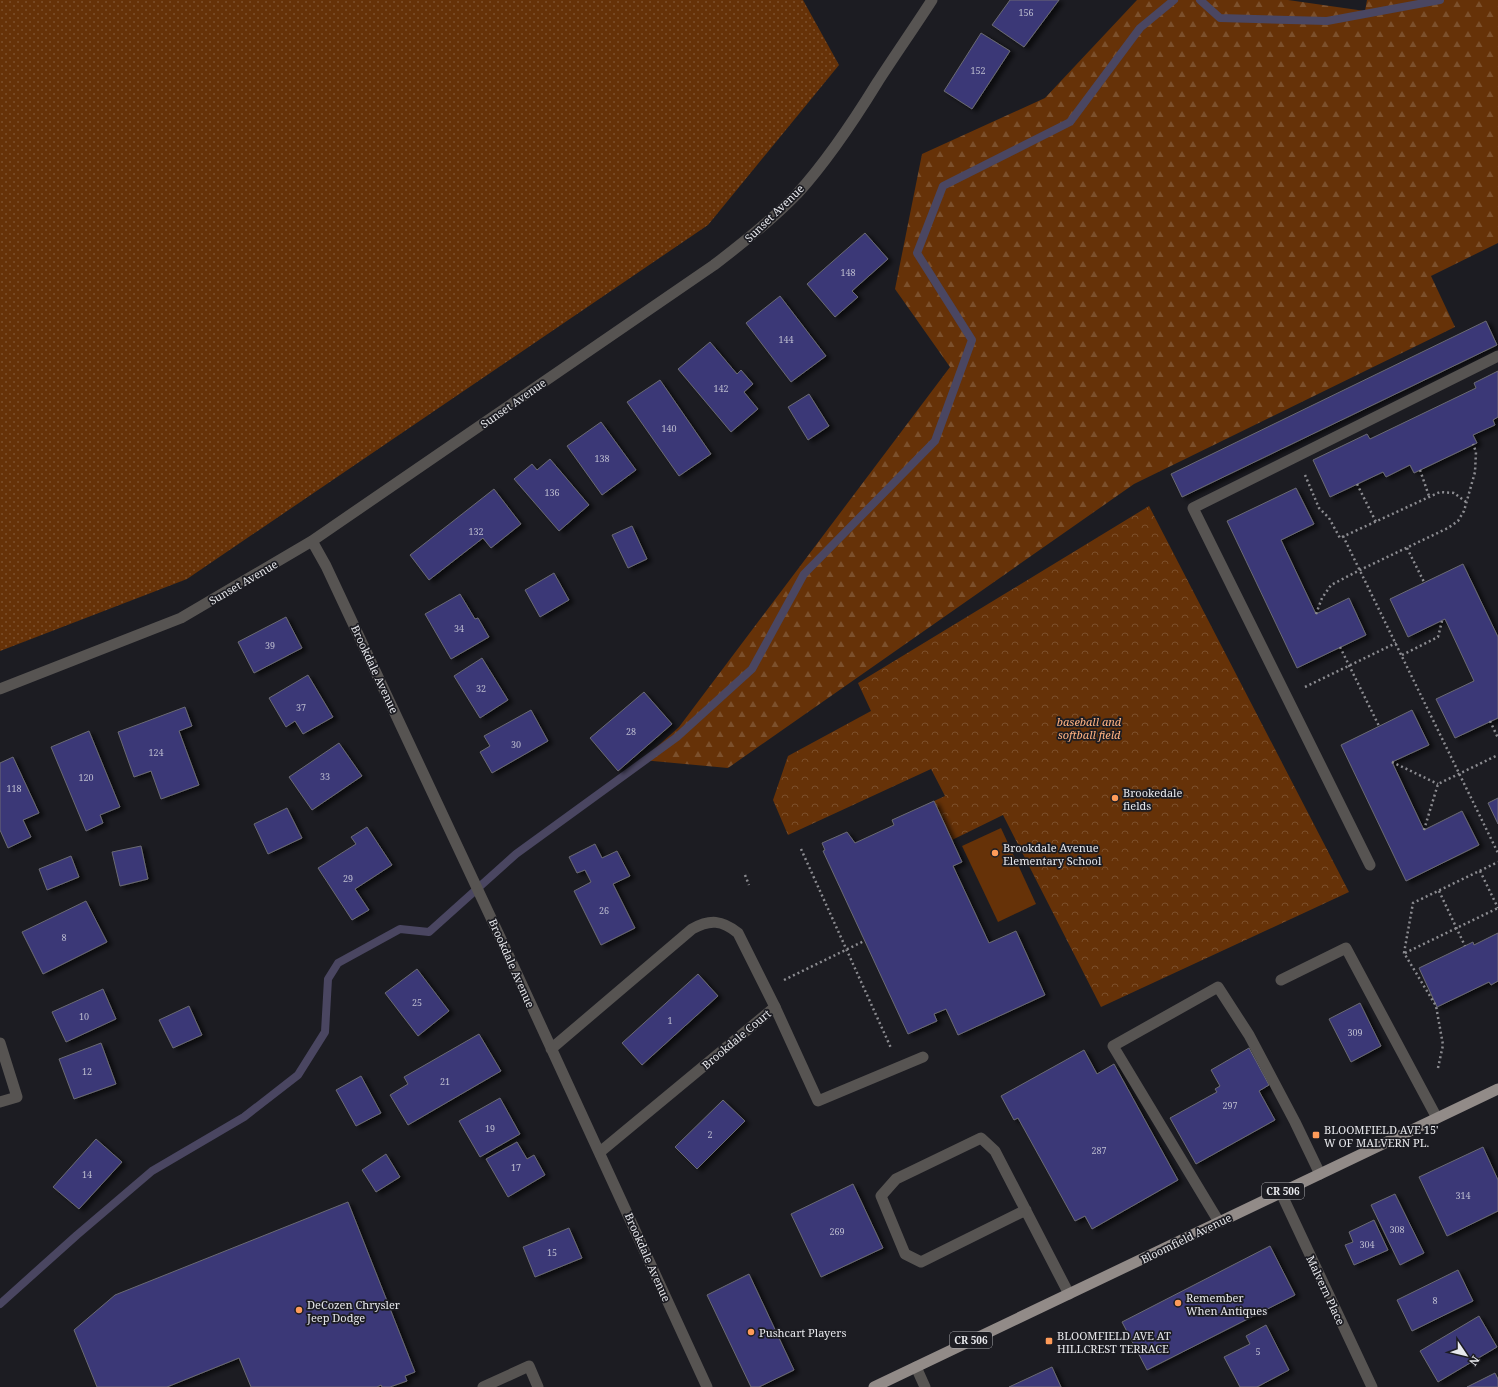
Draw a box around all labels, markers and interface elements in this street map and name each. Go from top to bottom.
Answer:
house number: 156 [1018,6,1034,19]
house number: 152 [970,64,986,77]
street label: Sunset Avenue [741,181,807,245]
house number: 148 [840,266,856,279]
house number: 144 [778,333,794,346]
street label: Sunset Avenue [477,375,549,431]
house number: 142 [713,382,729,395]
house number: 140 [661,422,677,435]
house number: 138 [594,452,610,465]
house number: 136 [544,486,560,499]
house number: 132 [468,525,484,538]
street label: Sunset Avenue [206,556,280,608]
street label: Brookdale Avenue [348,622,402,716]
house number: 34 [454,622,464,635]
house number: 39 [265,639,275,652]
house number: 32 [476,682,486,695]
house number: 37 [296,701,306,714]
park label: baseball and softball field [1057,714,1122,742]
house number: 28 [626,725,636,738]
house number: 30 [511,738,521,751]
house number: 124 [148,746,164,759]
house number: 33 [320,770,330,783]
house number: 120 [78,771,94,784]
house number: 118 [6,782,22,795]
place label: Brookedale fields [1123,785,1183,813]
marker: Brookedale fields [1110,793,1120,803]
place label: Brookdale Avenue Elementary School [1003,840,1102,868]
marker: Brookdale Avenue Elementary School [990,848,1000,858]
house number: 29 [343,872,353,885]
house number: 26 [599,904,609,917]
street label: Brookdale Avenue [486,916,538,1010]
house number: 8 [61,931,67,944]
house number: 25 [412,996,422,1009]
street label: Brookdale Court [698,1006,774,1072]
house number: 10 [79,1010,89,1023]
house number: 1 [667,1014,673,1027]
house number: 309 [1347,1026,1363,1039]
house number: 12 [82,1065,92,1078]
house number: 21 [440,1075,450,1088]
house number: 297 [1222,1099,1238,1112]
house number: 19 [485,1122,495,1135]
place label: BLOOMFIELD AVE 15' W OF MALVERN PL. [1324,1122,1439,1150]
house number: 2 [707,1128,713,1141]
marker: BLOOMFIELD AVE 15' W OF MALVERN PL. [1311,1130,1321,1140]
house number: 287 [1091,1144,1107,1157]
house number: 17 [511,1161,521,1174]
house number: 14 [82,1168,92,1181]
road number: CR 506 [1262,1183,1304,1199]
house number: 314 [1455,1189,1471,1202]
street label: Bloomfield Avenue [1138,1209,1234,1266]
street label: Brookdale Avenue [622,1210,674,1304]
house number: 308 [1389,1223,1405,1236]
house number: 269 [829,1225,845,1238]
house number: 304 [1359,1238,1375,1251]
house number: 15 [547,1246,557,1259]
street label: Malvern Place [1303,1253,1349,1327]
place label: Remember When Antiques [1186,1290,1267,1318]
house number: 8 [1432,1294,1438,1307]
place label: DeCozen Chrysler Jeep Dodge [306,1297,401,1325]
marker: Remember When Antiques [1173,1298,1183,1308]
marker: DeCozen Chrysler Jeep Dodge [294,1305,304,1315]
place label: Pushcart Players [759,1325,846,1340]
marker: Pushcart Players [746,1327,756,1337]
place label: BLOOMFIELD AVE AT HILLCREST TERRACE [1057,1328,1171,1356]
road number: CR 506 [950,1332,992,1348]
north arrow [1446,1335,1486,1375]
marker: BLOOMFIELD AVE AT HILLCREST TERRACE [1044,1336,1054,1346]
house number: 5 [1255,1345,1261,1358]
text: N [1466,1353,1483,1369]

